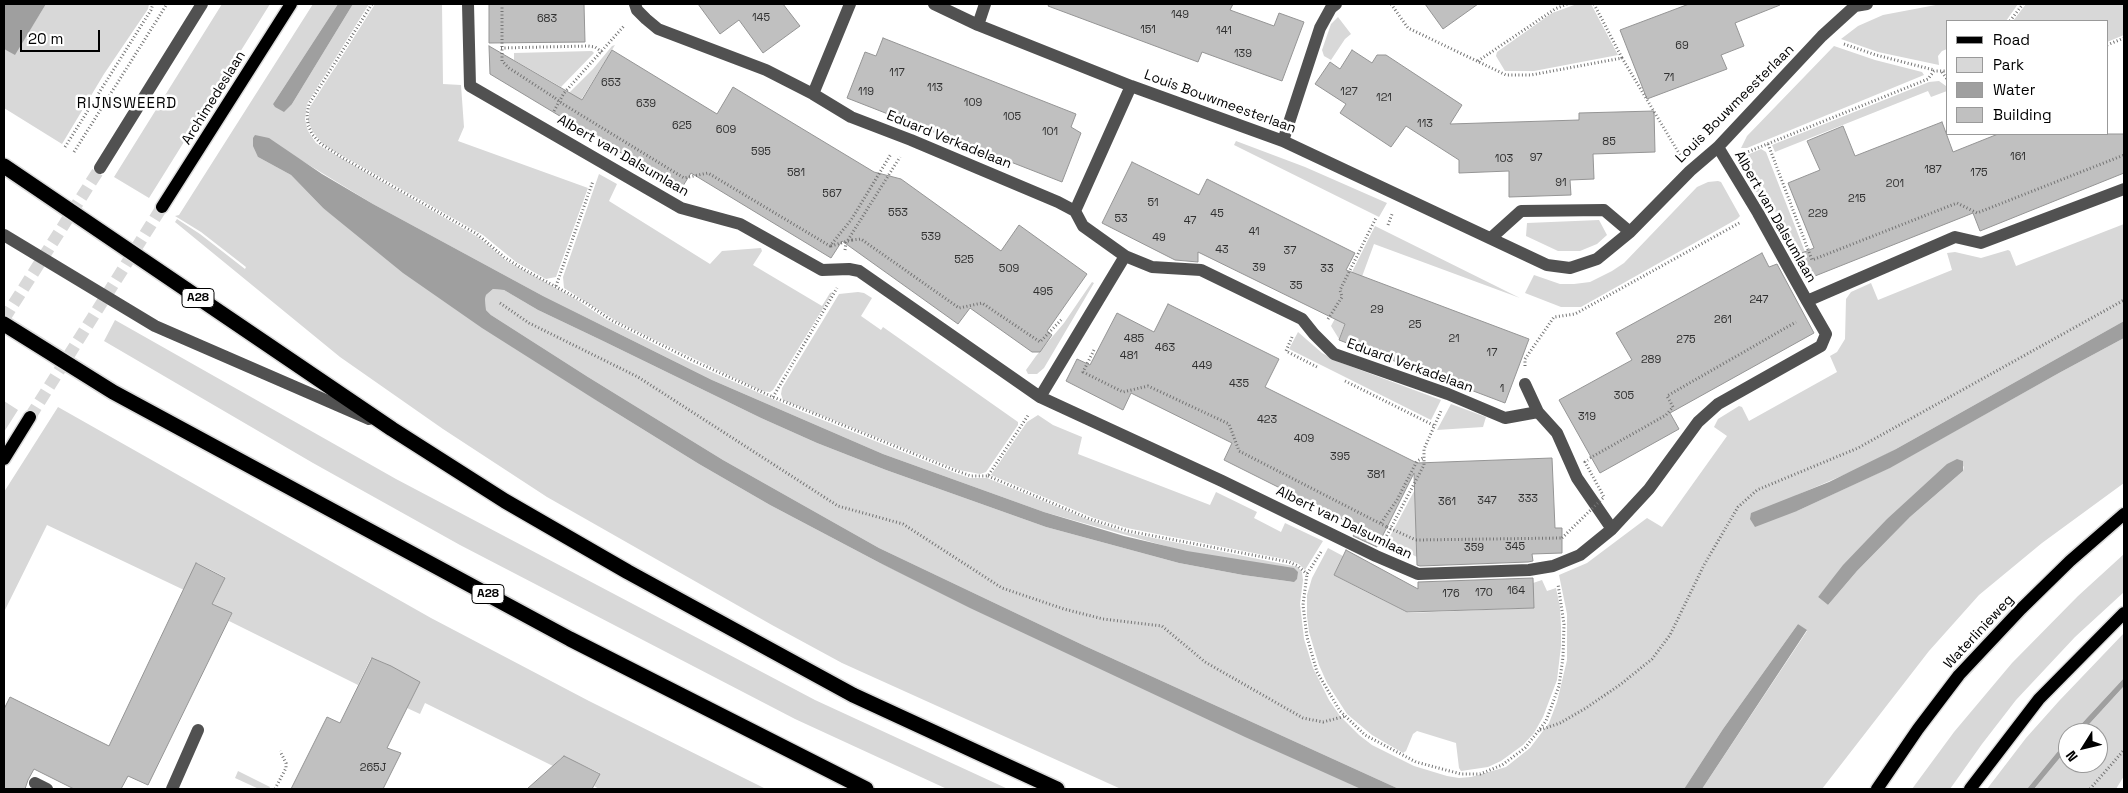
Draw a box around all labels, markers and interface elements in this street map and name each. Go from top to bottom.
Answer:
house number: 149 [1171,8,1189,22]
house number: 145 [752,11,770,25]
house number: 683 [537,12,557,26]
scale bar [22,20,102,52]
legend [1946,20,2108,135]
house number: 151 [1140,23,1156,37]
house number: 141 [1216,24,1232,38]
text: 20 m [28,29,63,48]
text: Road [1993,30,2030,49]
house number: 69 [1675,39,1689,53]
street label: Louis Bouwmeesterlaan [1672,41,1798,167]
house number: 139 [1234,47,1252,61]
street label: Archimedeslaan [178,48,250,148]
text: Park [1993,55,2024,74]
house number: 117 [889,66,905,80]
street label: Louis Bouwmeesterlaan [1142,67,1298,137]
house number: 71 [1664,71,1674,85]
house number: 653 [601,76,621,90]
text: Water [1993,80,2035,99]
house number: 113 [927,81,943,95]
house number: 119 [858,85,874,99]
house number: 127 [1340,85,1358,99]
house number: 121 [1376,91,1392,105]
district label: RIJNSWEERD [75,95,179,113]
house number: 109 [964,96,982,110]
house number: 639 [636,97,656,111]
text: Building [1993,105,2052,124]
street label: Eduard Verkadelaan [884,107,1014,173]
house number: 105 [1003,110,1021,124]
street label: Albert van Dalsumlaan [554,111,692,201]
house number: 113 [1417,117,1433,131]
house number: 625 [672,119,692,133]
house number: 609 [716,123,736,137]
house number: 101 [1042,125,1058,139]
house number: 85 [1602,135,1616,149]
house number: 595 [751,145,771,159]
street label: Albert van Dalsumlaan [1730,148,1820,286]
house number: 161 [2010,150,2026,164]
house number: 97 [1530,151,1542,165]
house number: 103 [1495,152,1513,166]
house number: 187 [1924,163,1942,177]
house number: 581 [787,166,805,180]
house number: 175 [1970,166,1988,180]
house number: 91 [1555,176,1567,190]
house number: 201 [1886,177,1904,191]
house number: 567 [822,187,842,201]
house number: 215 [1848,192,1866,206]
house number: 51 [1147,196,1159,210]
house number: 553 [888,206,908,220]
house number: 45 [1210,207,1224,221]
house number: 229 [1808,207,1828,221]
house number: 53 [1114,212,1128,226]
house number: 47 [1184,214,1196,228]
house number: 41 [1248,225,1260,239]
house number: 539 [921,230,941,244]
house number: 49 [1152,231,1166,245]
house number: 43 [1215,243,1229,257]
house number: 37 [1284,244,1296,258]
house number: 525 [954,253,974,267]
house number: 39 [1252,261,1266,275]
house number: 509 [999,262,1019,276]
house number: 33 [1320,262,1334,276]
house number: 35 [1289,279,1303,293]
house number: 495 [1033,285,1053,299]
road number: A28 [182,288,214,308]
house number: 247 [1749,293,1769,307]
house number: 29 [1370,303,1384,317]
house number: 261 [1714,313,1732,327]
house number: 25 [1408,318,1422,332]
house number: 485 [1124,332,1144,346]
house number: 21 [1448,332,1460,346]
house number: 275 [1676,333,1696,347]
street label: Eduard Verkadelaan [1344,335,1476,397]
house number: 463 [1155,341,1175,355]
house number: 17 [1487,346,1497,360]
house number: 481 [1120,349,1138,363]
house number: 289 [1641,353,1661,367]
house number: 449 [1192,359,1212,373]
house number: 435 [1229,377,1249,391]
house number: 1 [1500,382,1504,396]
house number: 305 [1614,389,1634,403]
house number: 319 [1578,410,1596,424]
house number: 423 [1257,413,1277,427]
house number: 409 [1294,432,1314,446]
house number: 395 [1330,450,1350,464]
house number: 381 [1367,468,1385,482]
street label: Albert van Dalsumlaan [1273,483,1415,563]
house number: 333 [1518,492,1538,506]
house number: 347 [1477,494,1497,508]
house number: 361 [1438,495,1456,509]
house number: 345 [1505,540,1525,554]
house number: 359 [1464,541,1484,555]
road number: A28 [472,584,504,604]
house number: 164 [1507,584,1525,598]
house number: 170 [1475,586,1493,600]
house number: 176 [1442,587,1460,601]
street label: Waterlinieweg [1941,592,2017,672]
north arrow [2058,723,2108,773]
text: N [2062,747,2082,765]
house number: 265J [360,761,386,775]

